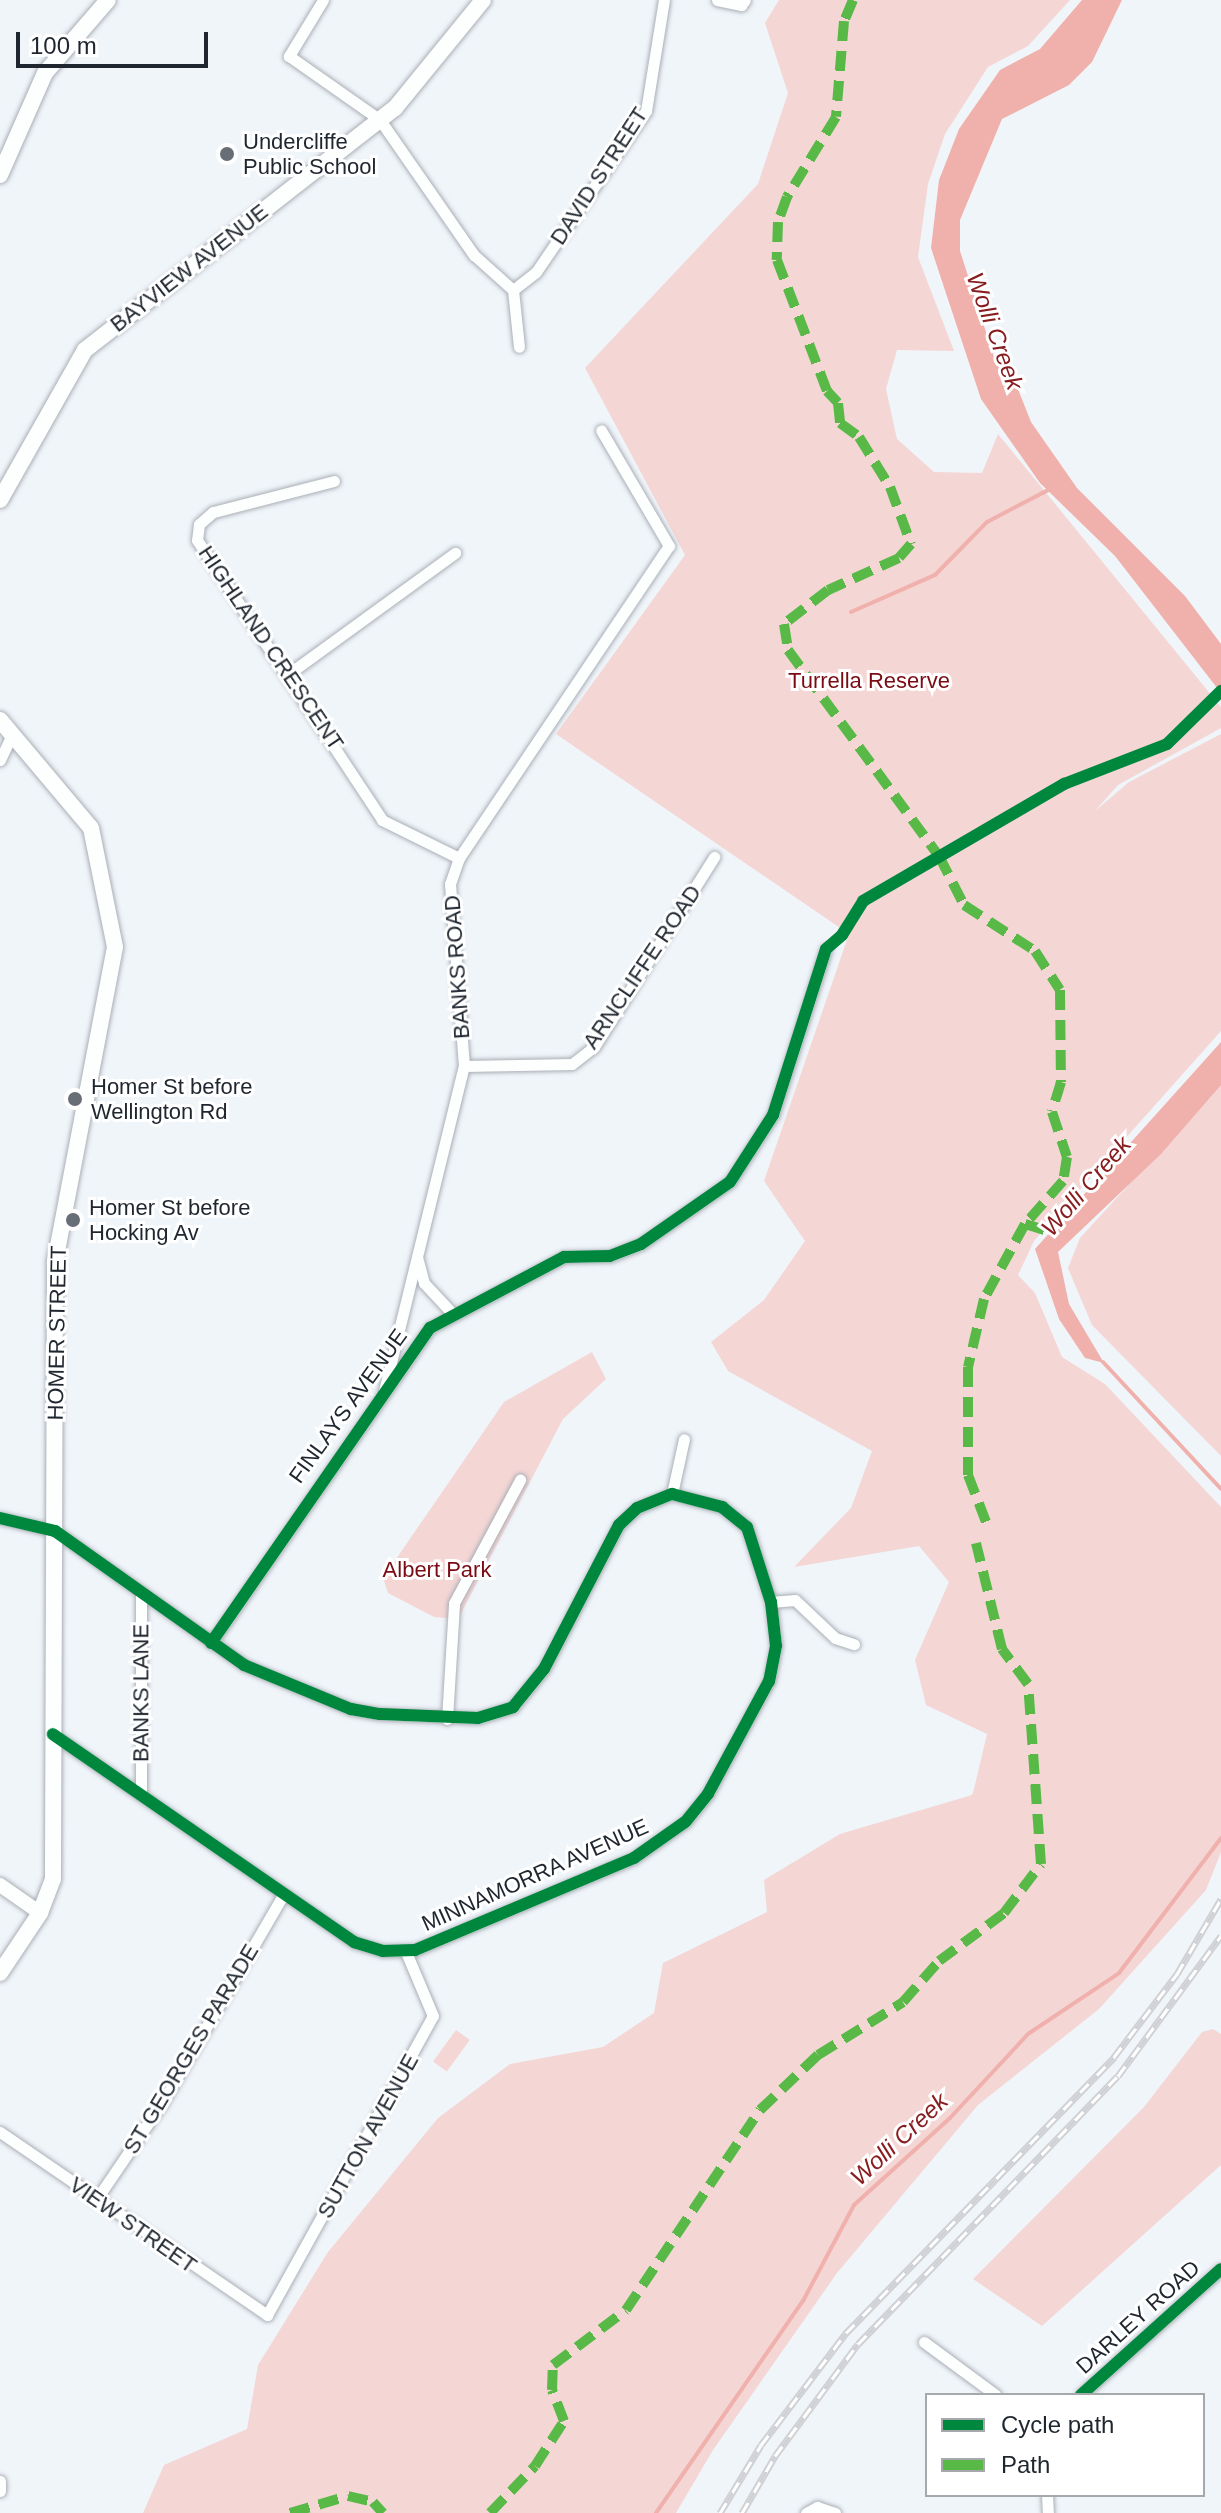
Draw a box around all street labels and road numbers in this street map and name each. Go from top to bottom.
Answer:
street label: DAVID STREET [545,102,653,250]
street label: BAYVIEW AVENUE [105,198,273,338]
street label: HIGHLAND CRESCENT [193,541,349,755]
street label: ARNCLIFFE ROAD [577,880,707,1054]
street label: BANKS ROAD [439,894,475,1040]
street label: HOMER STREET [42,1245,72,1421]
street label: FINLAYS AVENUE [283,1323,413,1489]
street label: BANKS LANE [128,1624,154,1762]
street label: MINNAMORRA AVENUE [416,1813,654,1937]
street label: ST GEORGES PARADE [118,1939,264,2159]
street label: SUTTON AVENUE [312,2049,424,2223]
street label: VIEW STREET [64,2171,202,2279]
street label: DARLEY ROAD [1071,2254,1205,2380]

